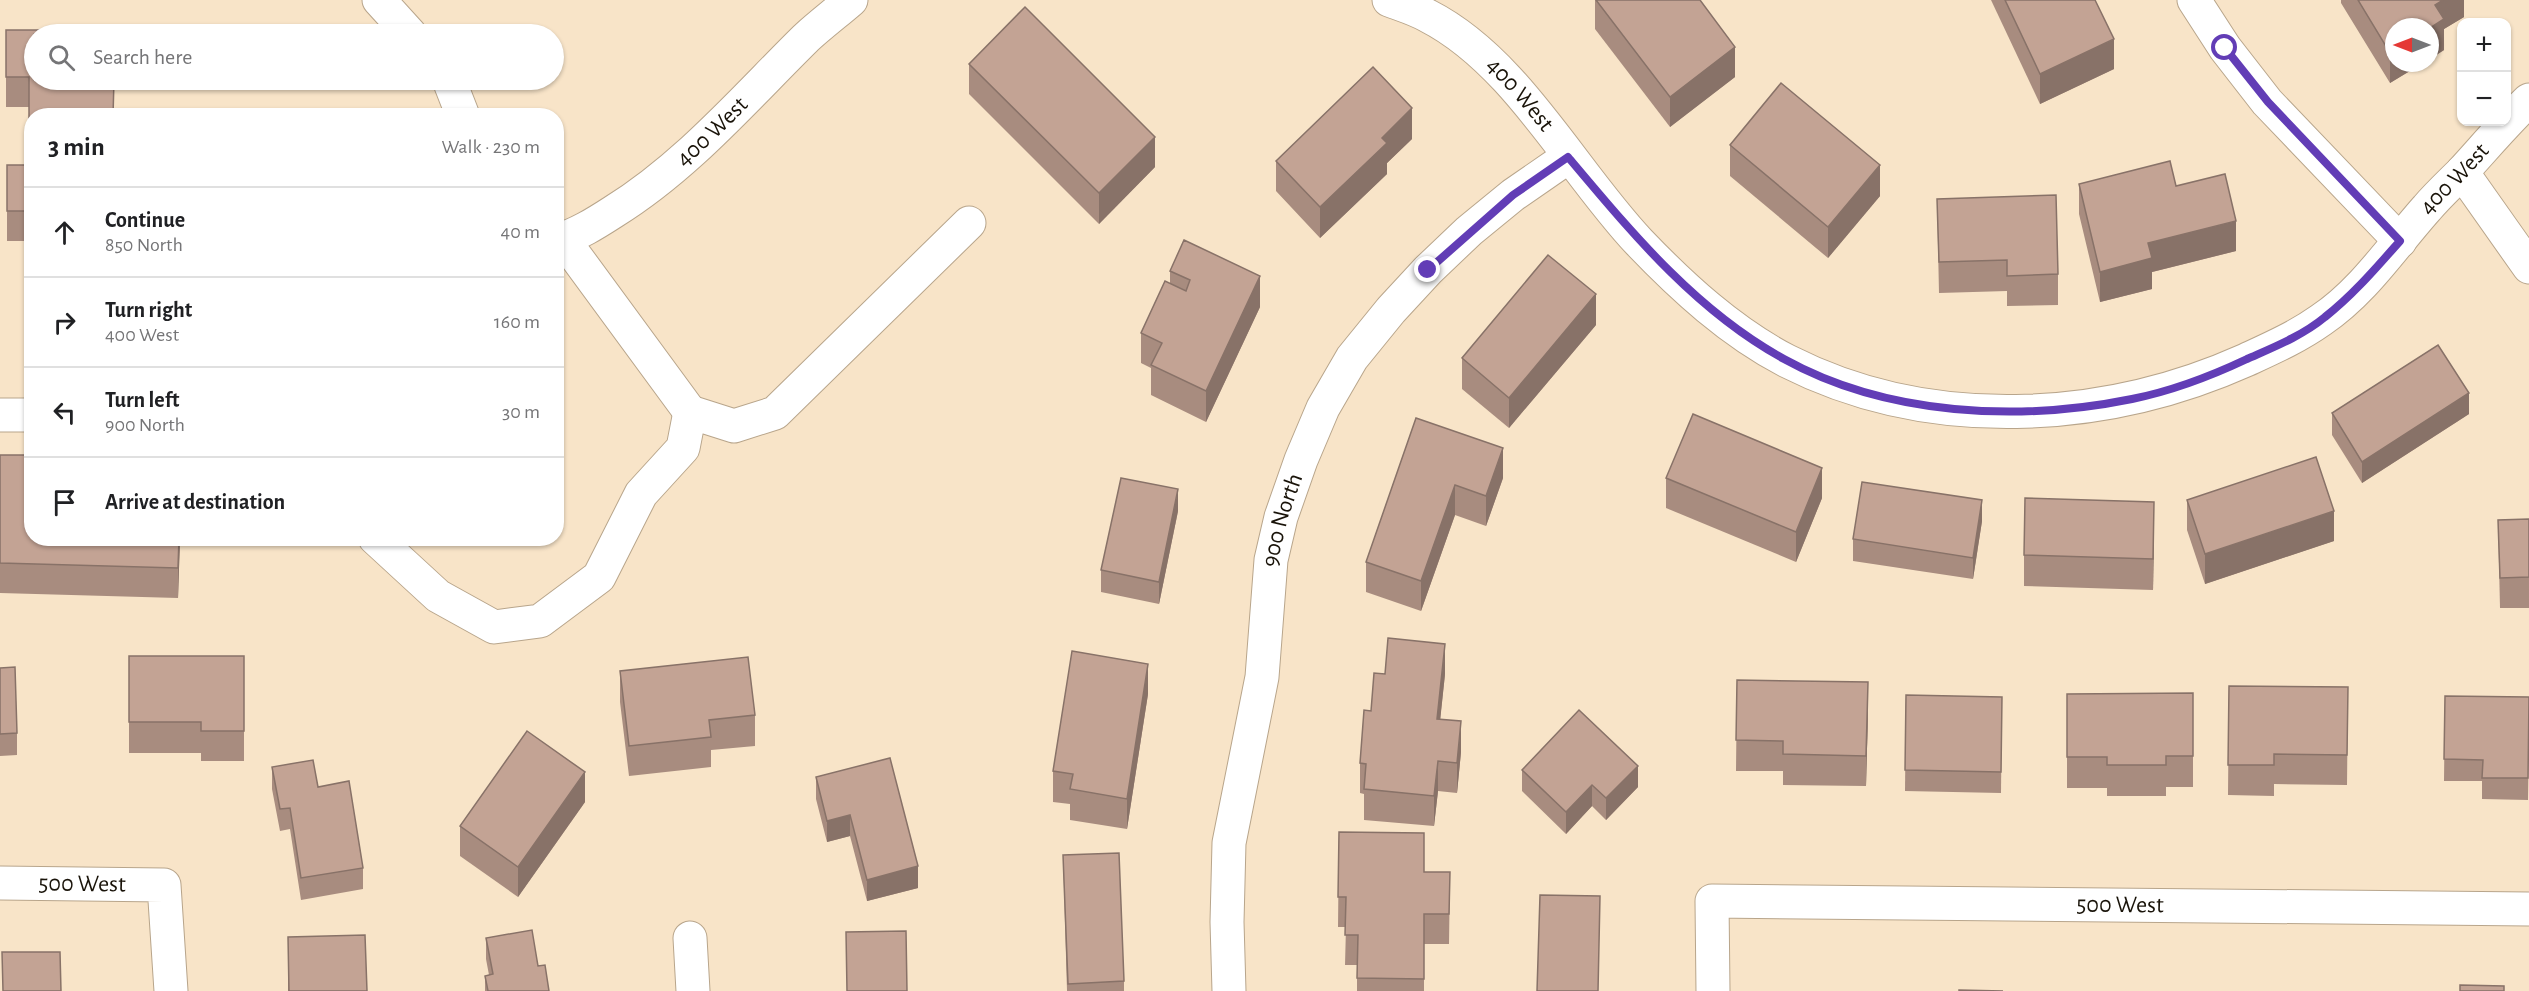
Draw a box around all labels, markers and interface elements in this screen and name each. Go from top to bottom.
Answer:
north arrow [2385,18,2439,72]
map controls [2457,18,2511,126]
button: + [2457,18,2511,72]
search box [24,24,564,90]
route start [2211,34,2237,60]
icon: search [45,41,78,74]
text: Search here [93,46,192,68]
street label: 400 West [1482,53,1558,136]
button: − [2457,72,2511,126]
street label: 400 West [672,92,753,171]
text: 3 min [48,134,105,160]
text: Walk · 230 m [442,137,540,157]
street label: 400 West [2415,139,2494,219]
text: Continue [105,209,185,231]
icon: ahead [48,216,81,249]
text: 40 m [501,222,540,242]
text: 850 North [105,235,183,255]
route end [1414,256,1440,282]
text: Turn right [105,299,192,321]
icon: right [48,306,81,339]
text: 160 m [494,312,540,332]
text: 400 West [105,325,179,345]
text: Turn left [105,389,179,411]
icon: left [48,396,81,429]
text: 30 m [502,402,540,422]
text: 900 North [105,415,185,435]
street label: 900 North [1259,470,1307,568]
icon: arrive [48,486,81,519]
text: Arrive at destination [105,491,285,513]
street label: 500 West [38,871,126,897]
street label: 500 West [2076,893,2164,917]

